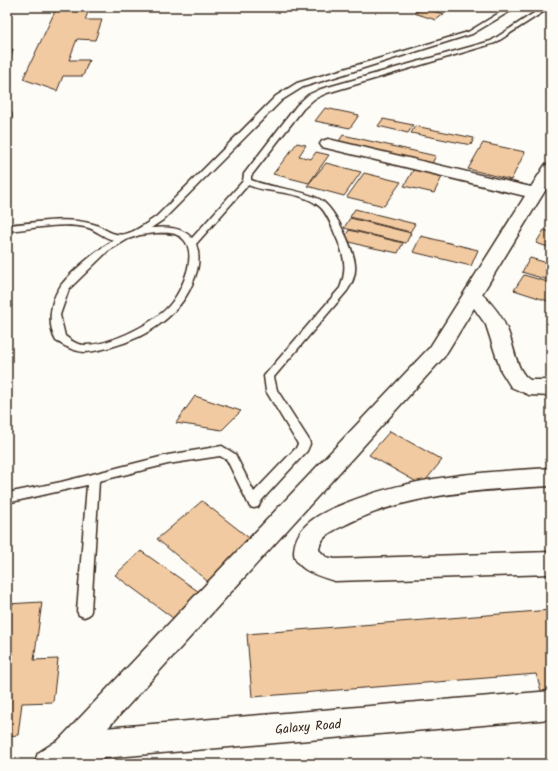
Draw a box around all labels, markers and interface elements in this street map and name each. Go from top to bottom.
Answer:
street label: Galaxy Road [274,714,343,741]

